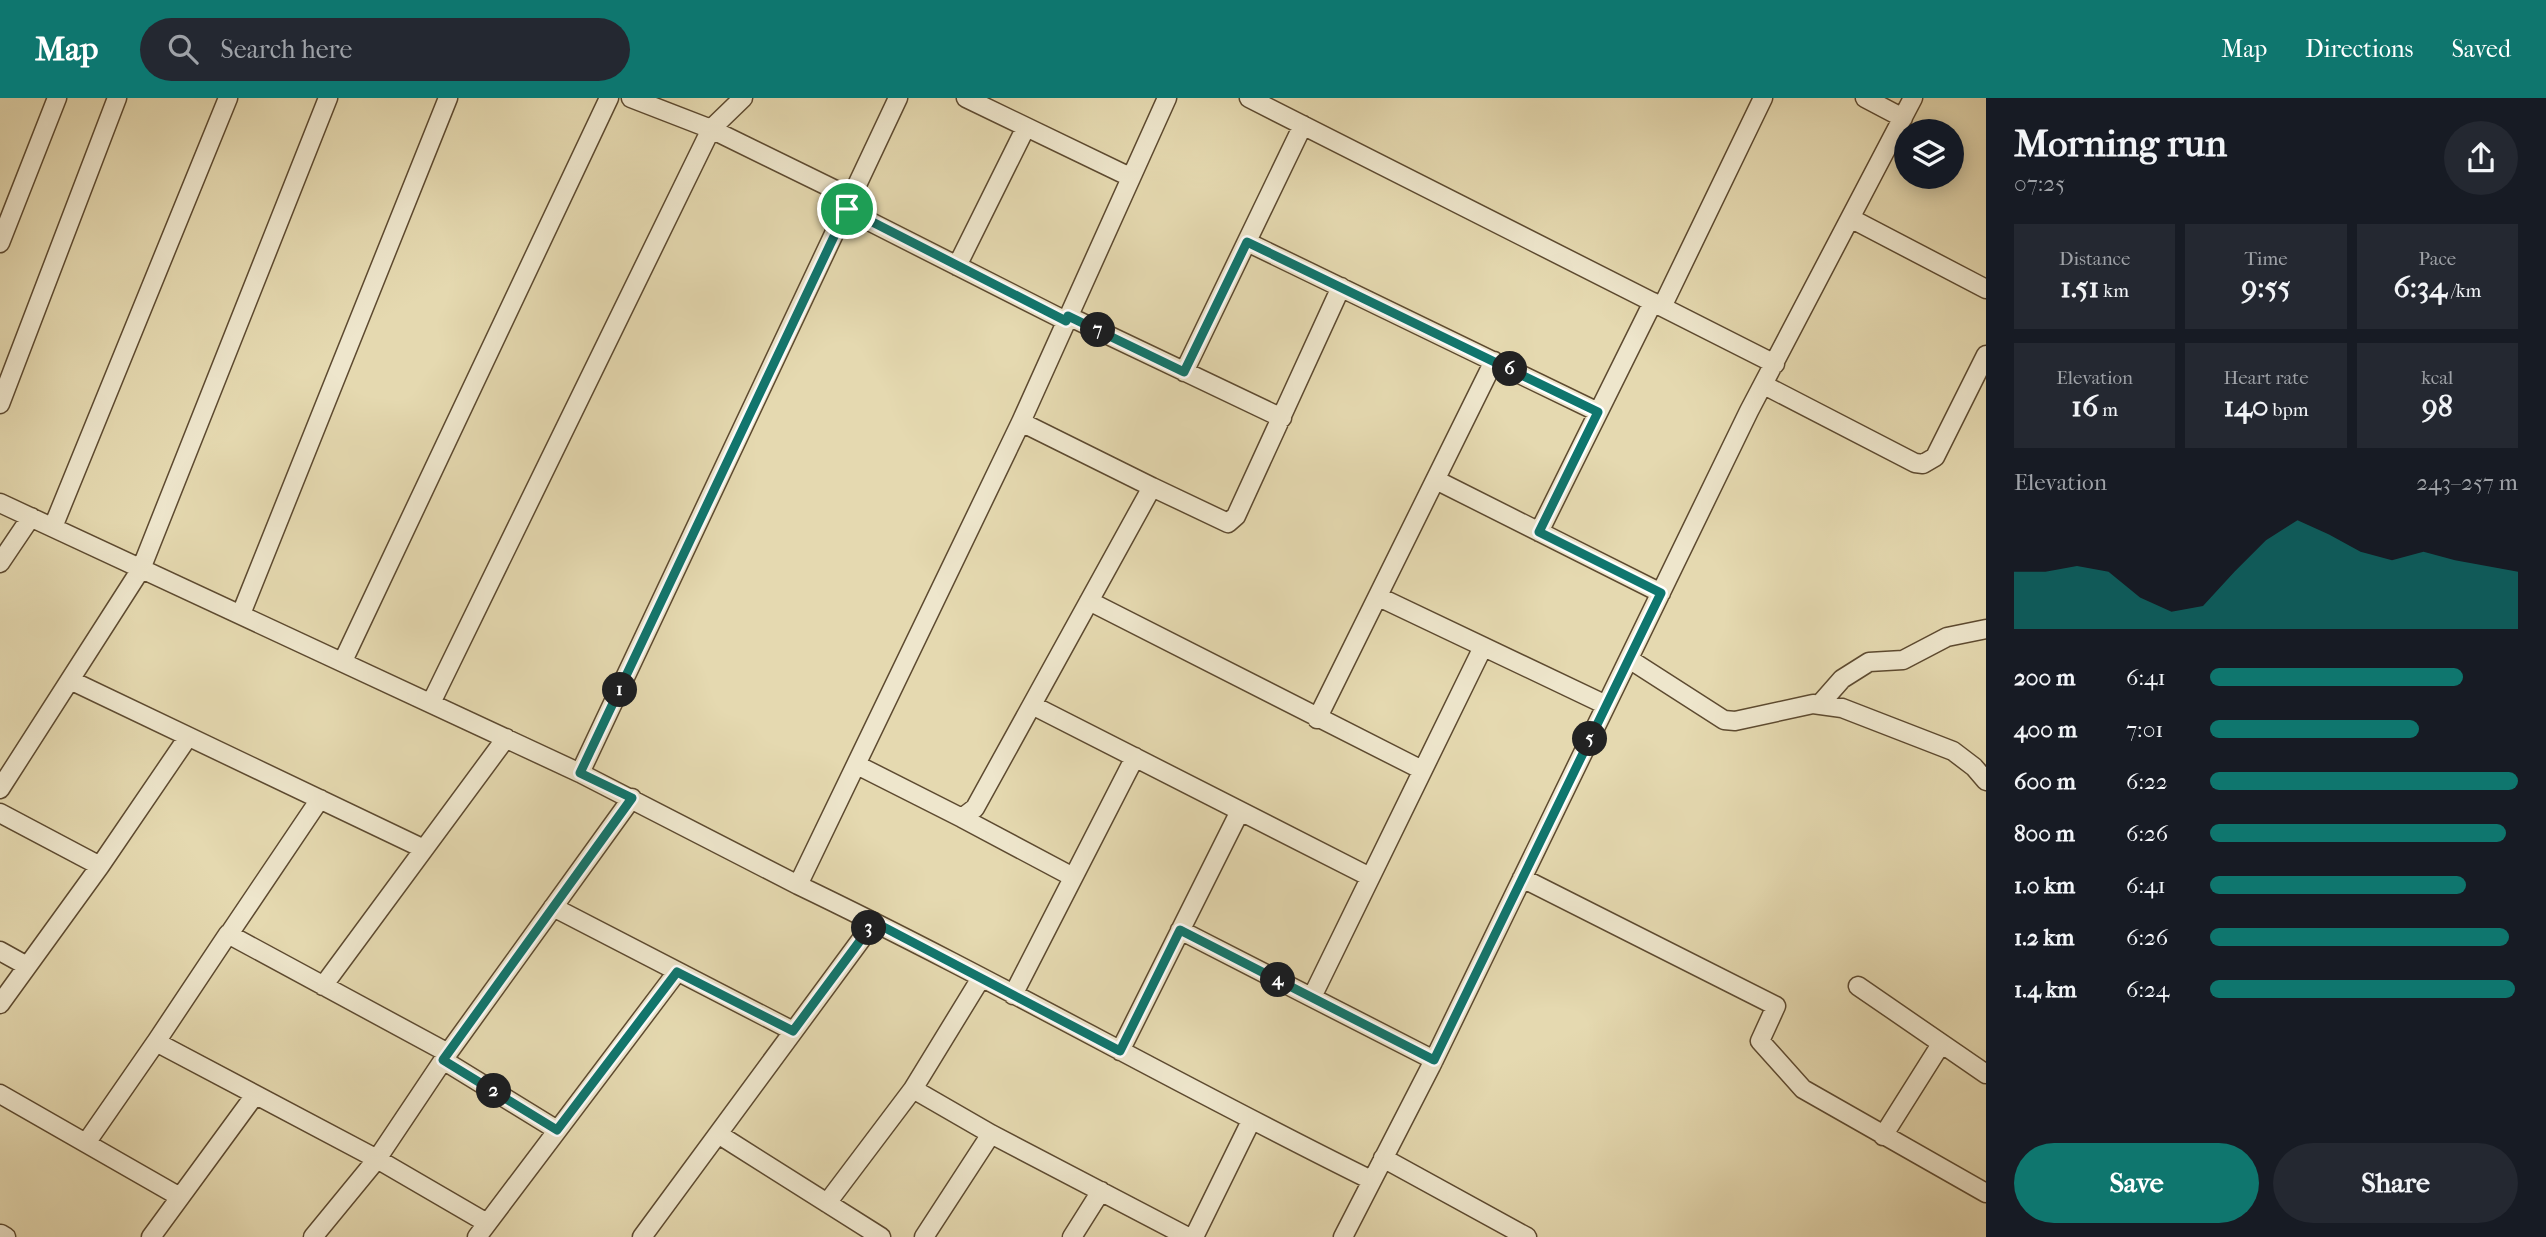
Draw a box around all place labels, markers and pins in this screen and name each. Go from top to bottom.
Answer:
pin [817,179,877,239]
pin: 7 [1080,313,1116,348]
pin: 6 [1492,352,1528,386]
pin: 1 [602,672,638,708]
pin: 5 [1572,722,1608,756]
pin: 3 [852,910,886,946]
pin: 4 [1260,962,1296,998]
pin: 2 [476,1074,512,1108]

